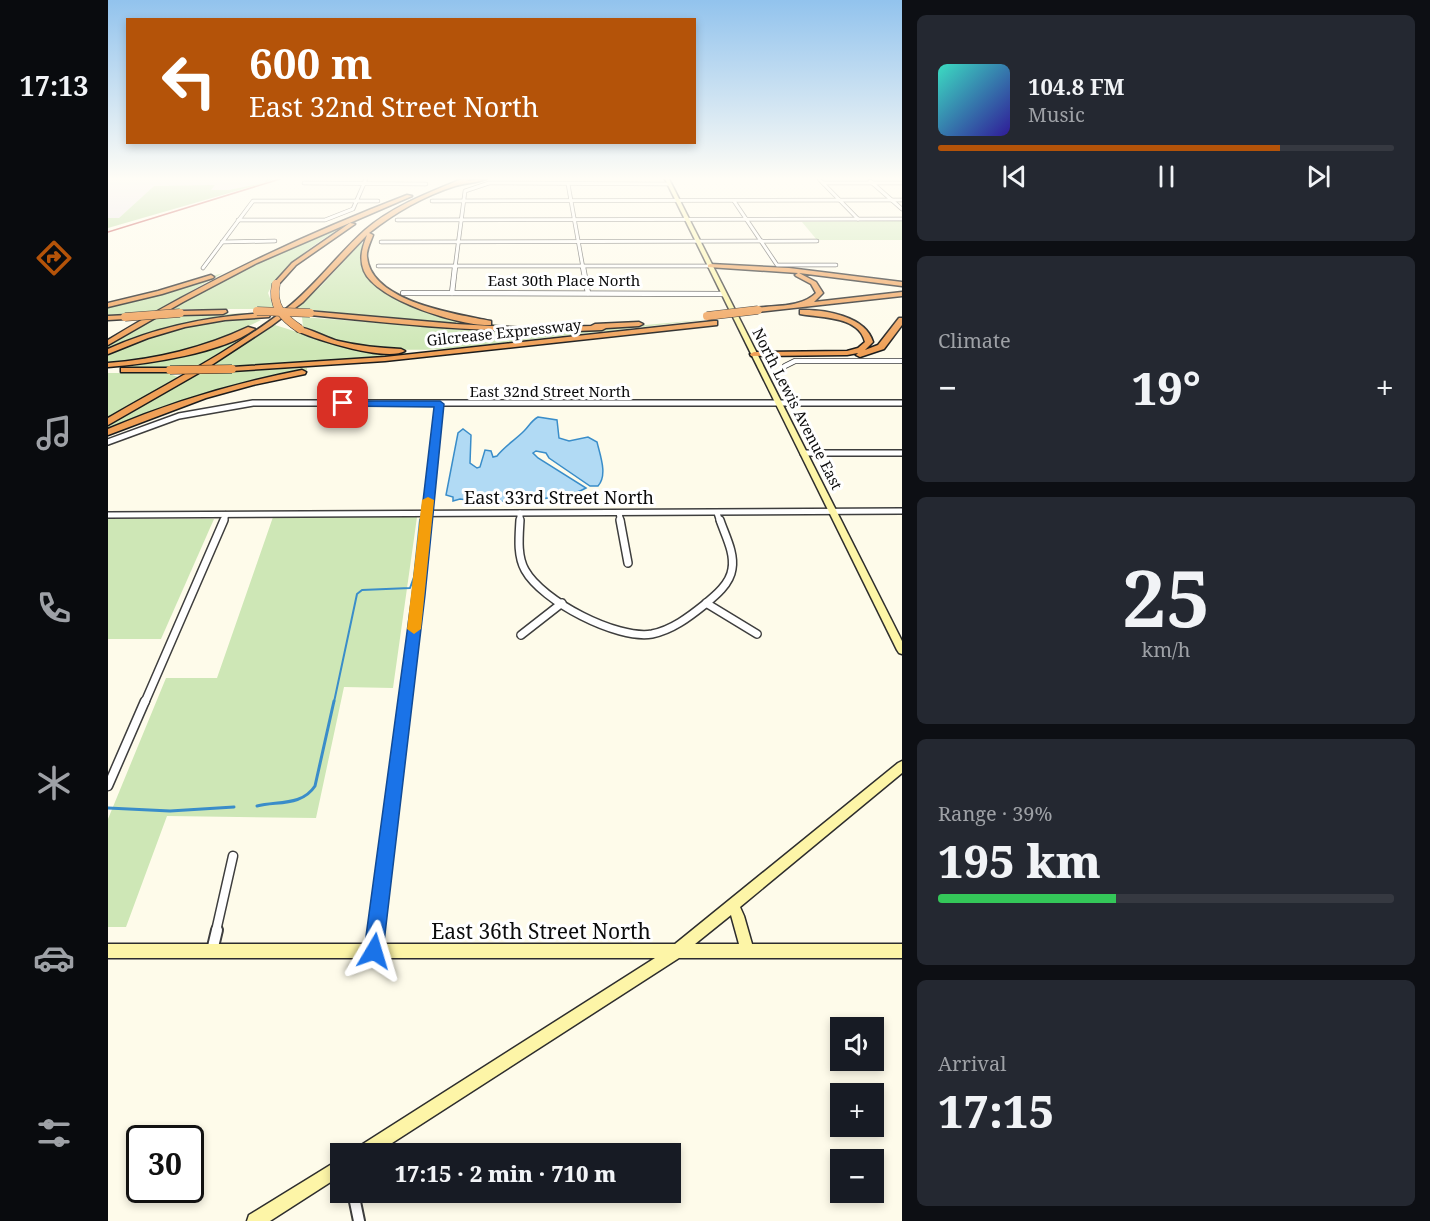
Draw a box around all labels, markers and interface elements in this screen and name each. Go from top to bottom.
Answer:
text: 600 m [249,34,373,91]
icon: left [150,42,228,120]
text: 17:13 [19,67,89,104]
text: 104.8 FM [1028,71,1125,101]
text: East 32nd Street North [249,88,539,125]
text: Music [1028,101,1085,128]
icon: previous [998,160,1031,193]
icon: pause [1150,160,1183,193]
icon: next [1302,160,1335,193]
icon: directions [33,237,75,279]
street label: East 30th Place North [488,270,641,290]
street label: Gilcrease Expressway [426,314,583,350]
street label: North Lewis Avenue East [748,324,847,493]
text: Climate [938,327,1011,354]
text: 19° [1132,357,1201,418]
text: − [938,365,957,410]
text: + [1376,365,1394,410]
pin [317,377,368,428]
street label: East 32nd Street North [470,381,631,401]
icon: arrive [326,386,359,419]
icon: music [33,412,75,454]
street label: East 33rd Street North [464,485,654,509]
text: 25 [1122,544,1210,650]
icon: phone [33,587,75,629]
text: km/h [1141,636,1191,663]
icon: climate [33,762,75,804]
text: Range · 39% [938,800,1052,827]
text: 195 km [938,830,1101,891]
street label: East 36th Street North [431,917,651,945]
position arrow [342,919,406,983]
icon: car [33,937,75,979]
map controls [830,1017,884,1203]
button: sound [830,1017,884,1071]
text: Arrival [938,1050,1006,1077]
text: 17:15 [938,1080,1054,1141]
button: + [830,1083,884,1137]
icon: filters [33,1112,75,1154]
speed limit sign: 30 [126,1125,204,1203]
button: − [830,1149,884,1203]
text: 17:15 · 2 min · 710 m [395,1158,616,1188]

